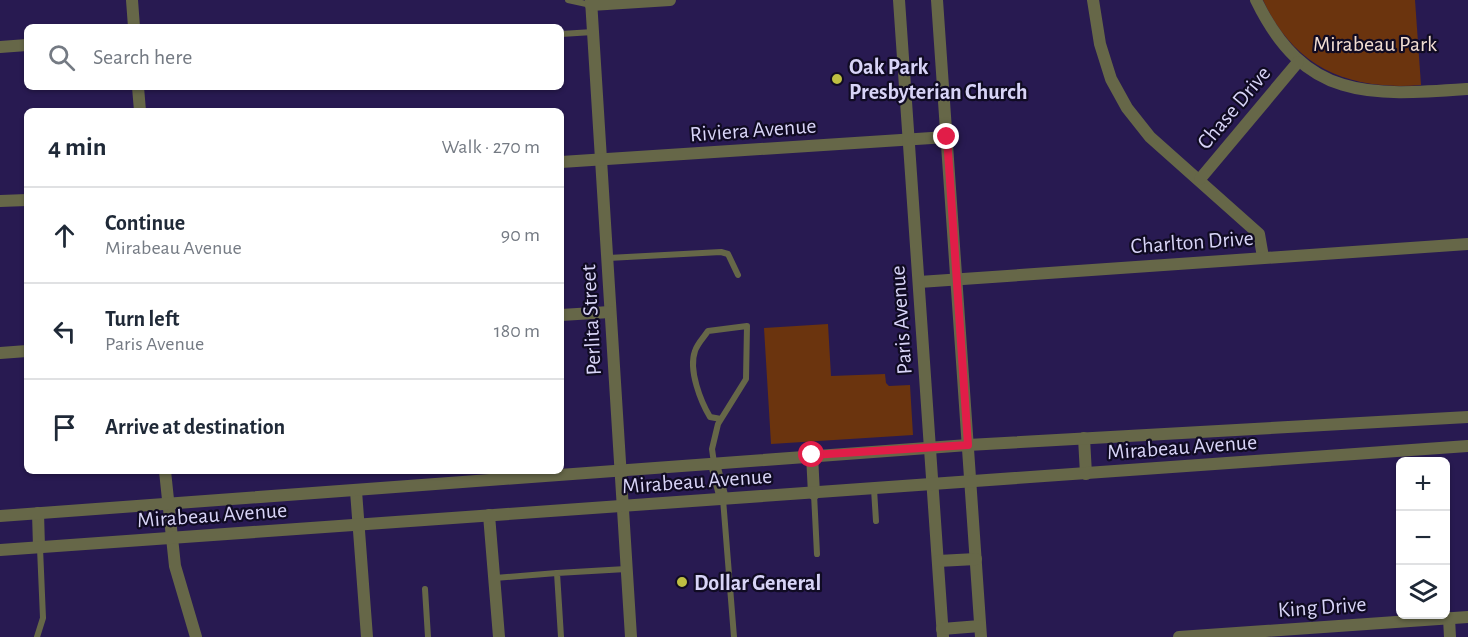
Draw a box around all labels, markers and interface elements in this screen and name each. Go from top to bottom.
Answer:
search box [24,24,564,90]
park label: Mirabeau Park [1313,33,1437,55]
icon: search [45,41,78,74]
text: Search here [93,46,192,68]
place label: Oak Park Presbyterian Church [849,56,1027,104]
street label: Chase Drive [1193,62,1275,153]
marker: Oak Park Presbyterian Church [830,72,844,86]
street label: Riviera Avenue [689,115,817,145]
route end [933,123,959,149]
text: 4 min [48,134,107,160]
text: Walk · 270 m [441,137,540,157]
text: Continue [105,212,185,234]
icon: ahead [48,219,81,252]
text: 90 m [501,225,540,245]
street label: Charlton Drive [1130,227,1254,257]
text: Mirabeau Avenue [105,238,242,258]
street label: Perlita Street [577,264,605,376]
street label: Paris Avenue [886,265,916,375]
text: Turn left [105,308,179,330]
icon: left [48,315,81,348]
text: 180 m [494,321,540,341]
text: Paris Avenue [105,334,204,354]
icon: arrive [48,411,81,444]
text: Arrive at destination [105,416,285,438]
street label: Mirabeau Avenue [1106,431,1258,463]
route start [798,441,824,467]
map controls [1396,457,1450,619]
button: + [1396,457,1450,511]
street label: Mirabeau Avenue [621,465,773,497]
street label: Mirabeau Avenue [136,499,288,531]
button: − [1396,511,1450,565]
button: layers [1396,565,1450,619]
place label: Dollar General [694,572,821,594]
marker: Dollar General [675,575,689,589]
street label: King Drive [1277,593,1367,621]

